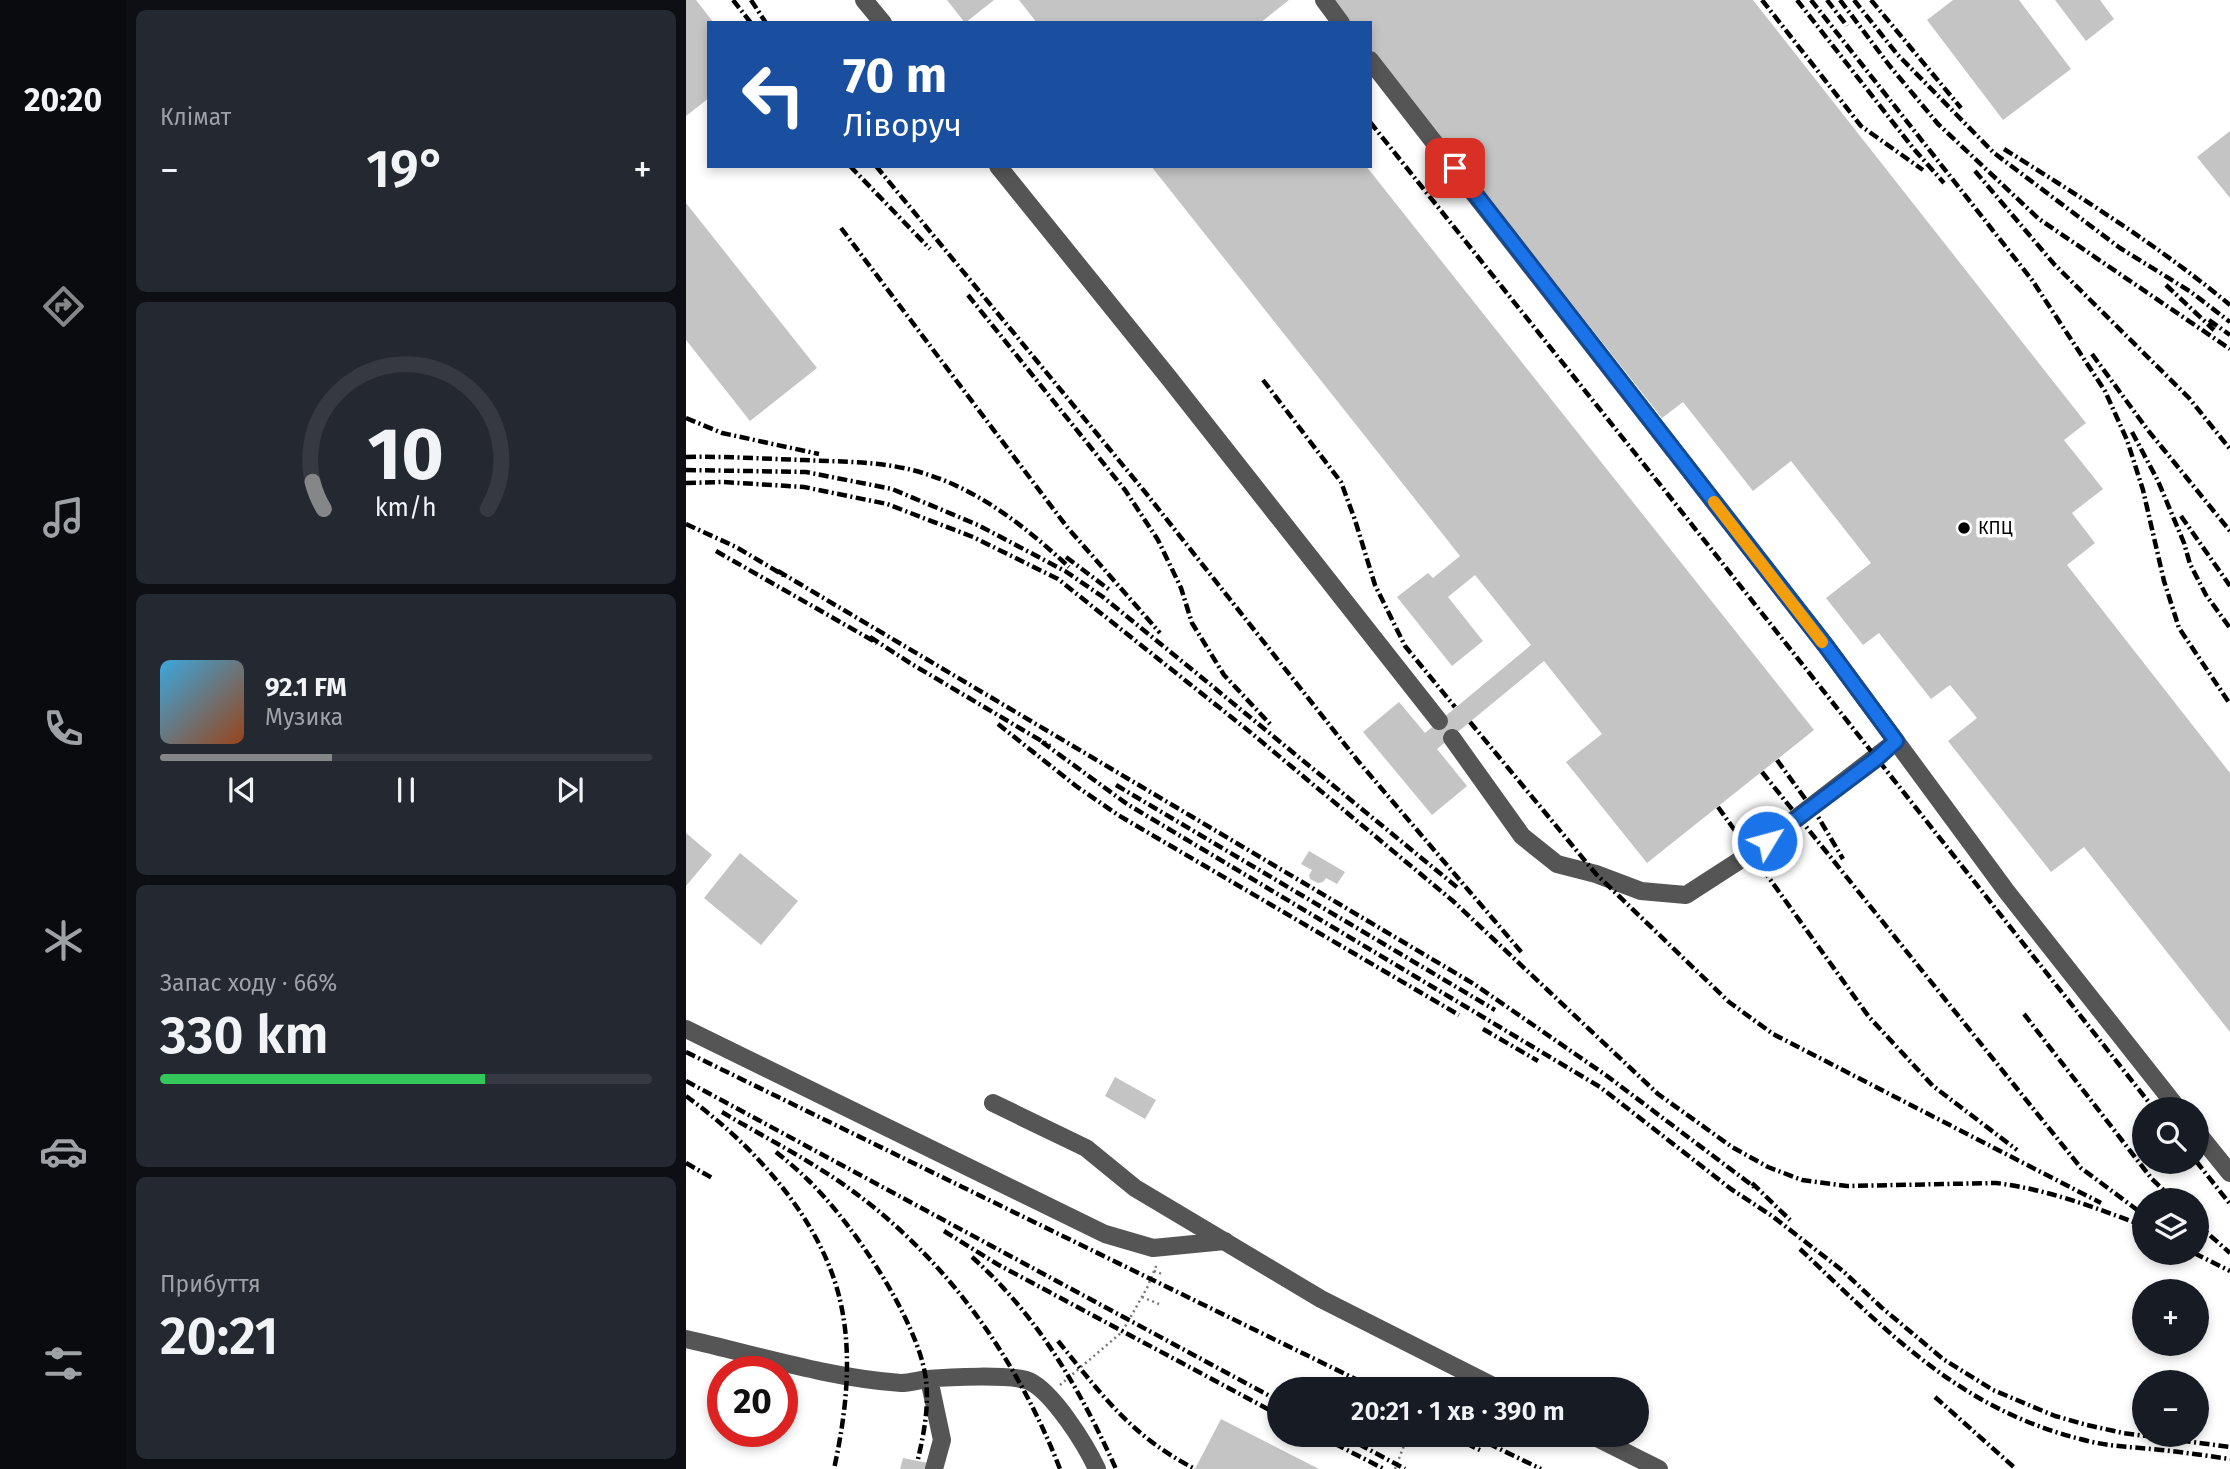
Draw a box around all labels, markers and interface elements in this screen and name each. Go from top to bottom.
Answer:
text: 70 m [843,46,947,105]
icon: left [728,49,819,140]
text: 20:20 [24,81,102,119]
text: Клімат [160,103,231,131]
text: Ліворуч [843,106,962,144]
text: 19° [366,138,446,201]
pin [1425,138,1485,198]
text: − [160,147,179,193]
text: + [633,147,652,193]
icon: arrive [1436,149,1474,187]
icon: directions [39,282,88,331]
text: 10 [368,411,444,498]
text: km/h [375,492,437,522]
icon: music [39,493,88,542]
place label: КПЦ [1978,517,2013,539]
marker: КПЦ [1956,520,1972,536]
text: 92.1 FM [265,672,347,703]
text: Музика [265,703,343,731]
icon: phone [39,704,88,753]
icon: previous [223,771,261,809]
icon: pause [387,771,425,809]
icon: next [551,771,589,809]
position arrow [1730,804,1804,878]
icon: climate [39,916,88,965]
text: Запас ходу · 66% [160,969,337,997]
text: 330 km [160,1004,329,1067]
map controls [2132,1097,2209,1447]
button: search [2132,1097,2209,1174]
icon: car [39,1127,88,1176]
button: layers [2132,1188,2209,1265]
text: Прибуття [160,1270,261,1298]
button: + [2132,1279,2209,1356]
text: 20:21 [160,1305,278,1368]
icon: filters [39,1339,88,1388]
speed limit sign: 20 [707,1356,798,1447]
button: − [2132,1370,2209,1447]
text: 20:21 · 1 хв · 390 m [1351,1396,1565,1427]

